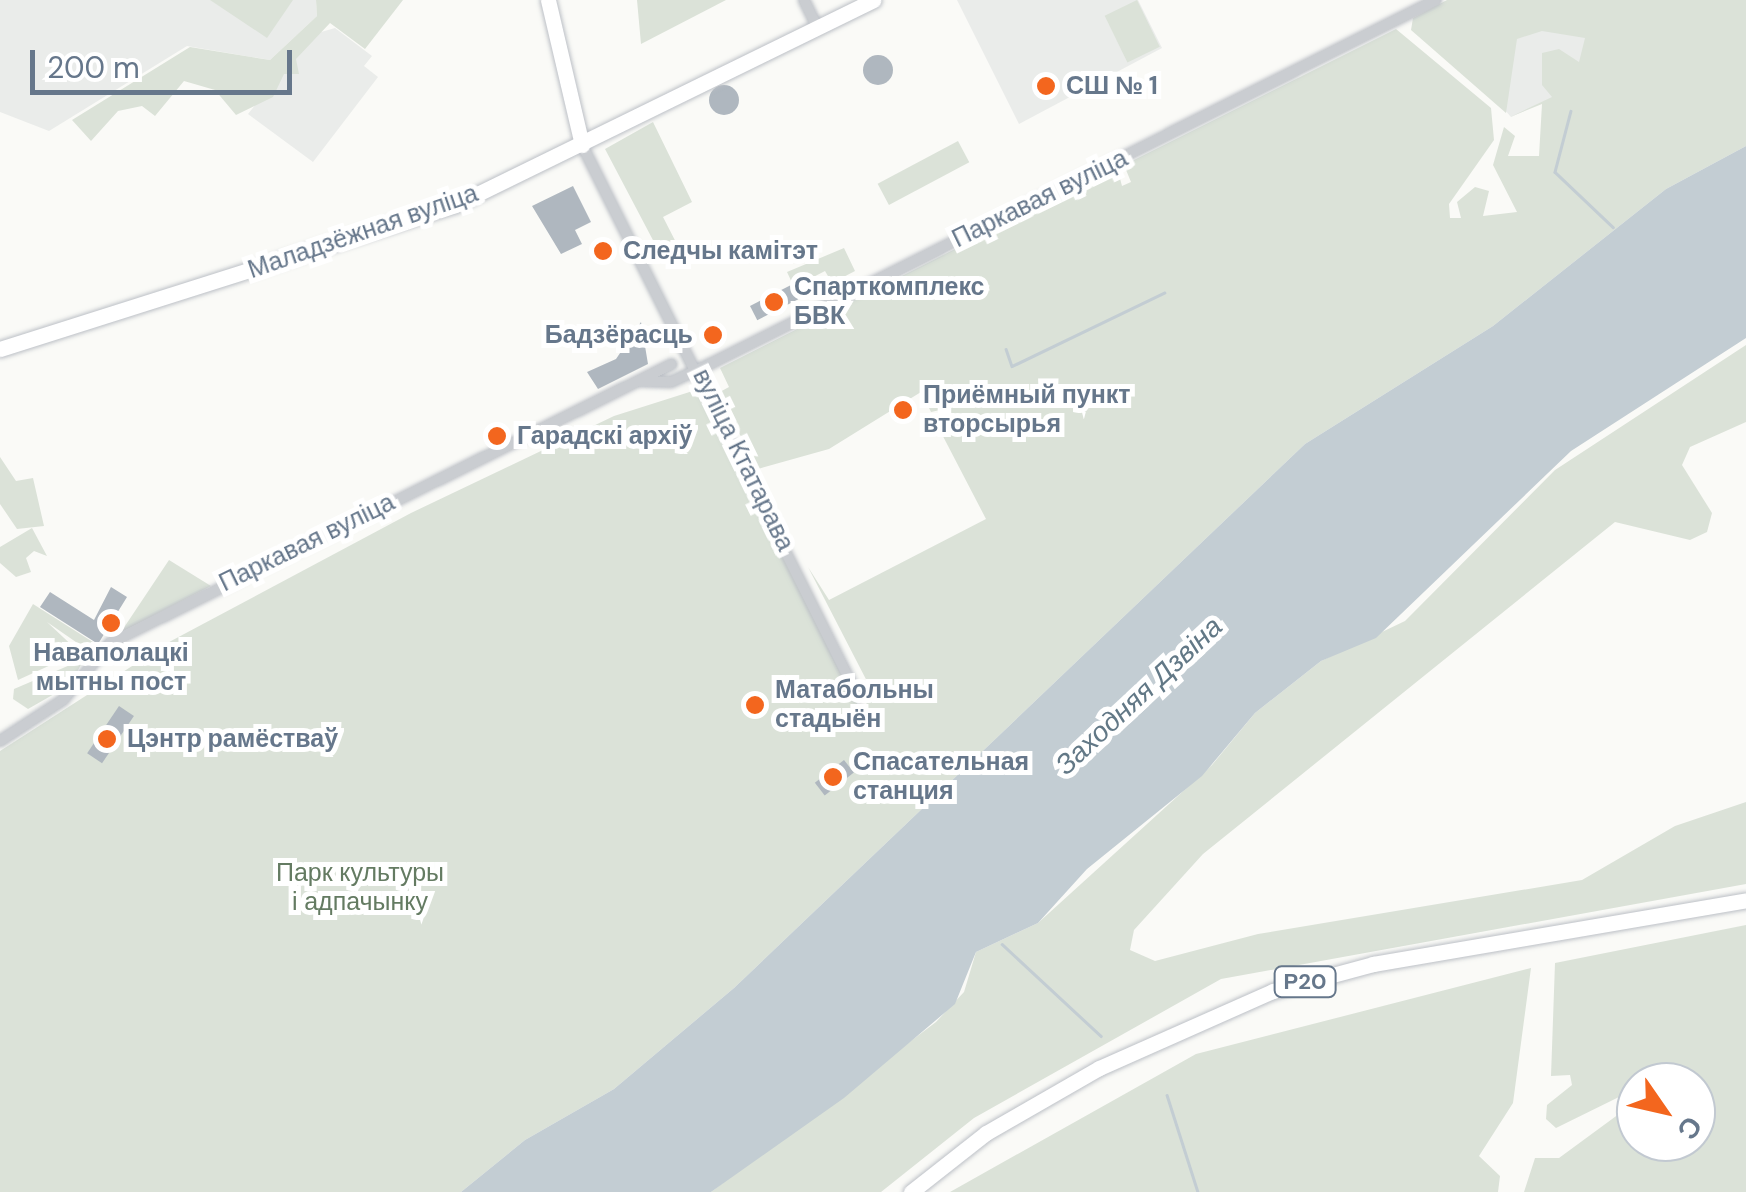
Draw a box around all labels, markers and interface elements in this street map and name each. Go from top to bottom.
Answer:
scale bar [35,30,298,92]
text: 200 m [47,48,140,87]
place label: СШ № 1 [1066,71,1158,101]
marker: СШ № 1 [1035,75,1057,97]
street label: Паркавая вуліца [947,144,1133,254]
street label: Маладзёжная вуліца [244,179,482,285]
place label: Следчы камітэт [623,236,818,266]
marker: Следчы камітэт [592,240,614,262]
place label: Спарткомплекс БВК [794,273,985,332]
marker: Спарткомплекс БВК [763,291,785,313]
place label: Бадзёрасць [545,320,693,350]
marker: Бадзёрасць [702,324,724,346]
street label: вуліца Ктатарава [686,364,800,556]
place label: Приёмный пункт вторсырья [923,381,1131,440]
marker: Приёмный пункт вторсырья [892,399,914,421]
place label: Гарадскі архіў [517,421,692,451]
marker: Гарадскі архіў [486,425,508,447]
street label: Паркавая вуліца [214,488,400,598]
water label: Заходняя Дзвіна [1049,610,1229,782]
marker: Наваполацкі мытны пост [100,612,122,634]
place label: Наваполацкі мытны пост [33,639,189,698]
place label: Матабольны стадыён [775,676,934,735]
marker: Матабольны стадыён [744,694,766,716]
place label: Цэнтр рамёстваў [127,724,338,754]
marker: Цэнтр рамёстваў [96,728,118,750]
place label: Спасательная станция [853,748,1029,807]
marker: Спасательная станция [822,766,844,788]
park label: Парк культуры і адпачынку [276,859,444,918]
road number: Р20 [1272,965,1338,999]
north arrow [1616,1062,1716,1162]
text: С [1669,1109,1711,1147]

